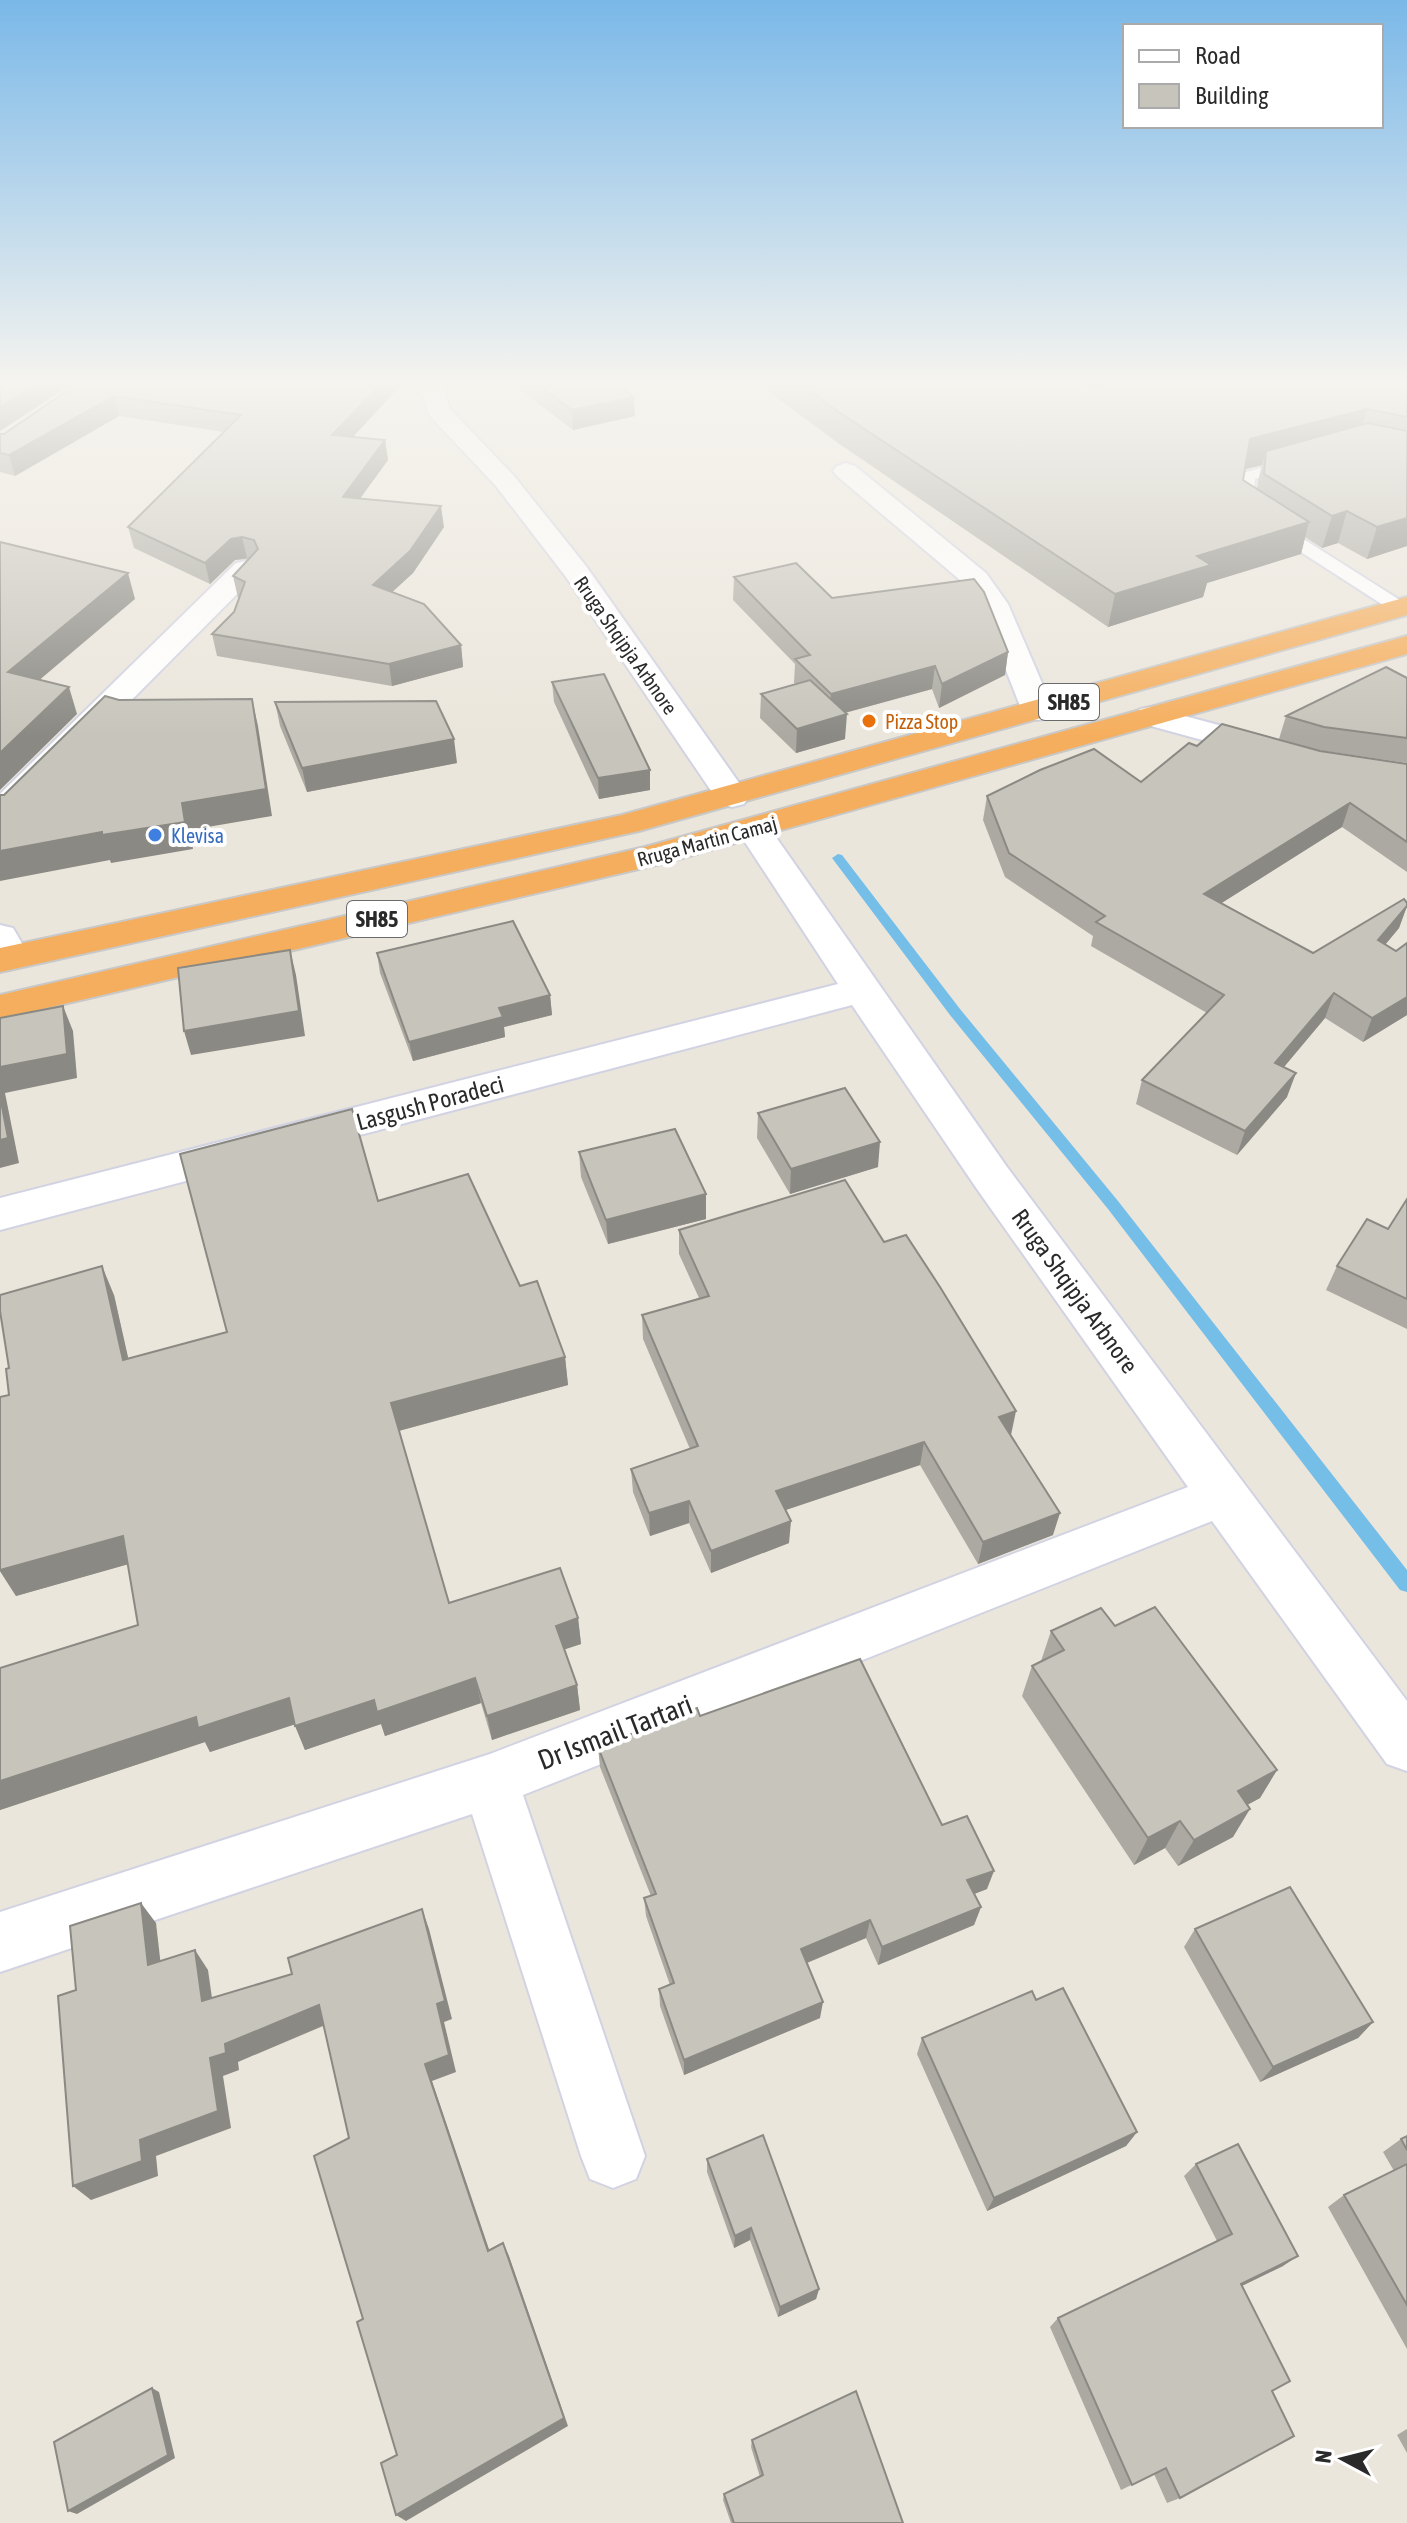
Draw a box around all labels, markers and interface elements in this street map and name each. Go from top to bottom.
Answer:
legend [1123,24,1383,128]
text: Road [1195,42,1241,69]
text: Building [1195,82,1269,109]
street label: Rruga Shqipja Arbnore [570,571,682,719]
road number: SH85 [1039,684,1099,720]
place label: Pizza Stop [885,710,958,733]
marker: Pizza Stop [860,712,878,730]
street label: Rruga Martin Camaj [635,811,779,871]
place label: Klevisa [171,824,224,847]
marker: Klevisa [146,826,164,844]
road number: SH85 [347,901,407,937]
street label: Lasgush Poradeci [353,1070,507,1136]
street label: Rruga Shqipja Arbnore [1006,1204,1144,1378]
street label: Dr Ismail Tartari [533,1688,697,1776]
north arrow [1303,2419,1383,2499]
text: N [1309,2449,1337,2465]

